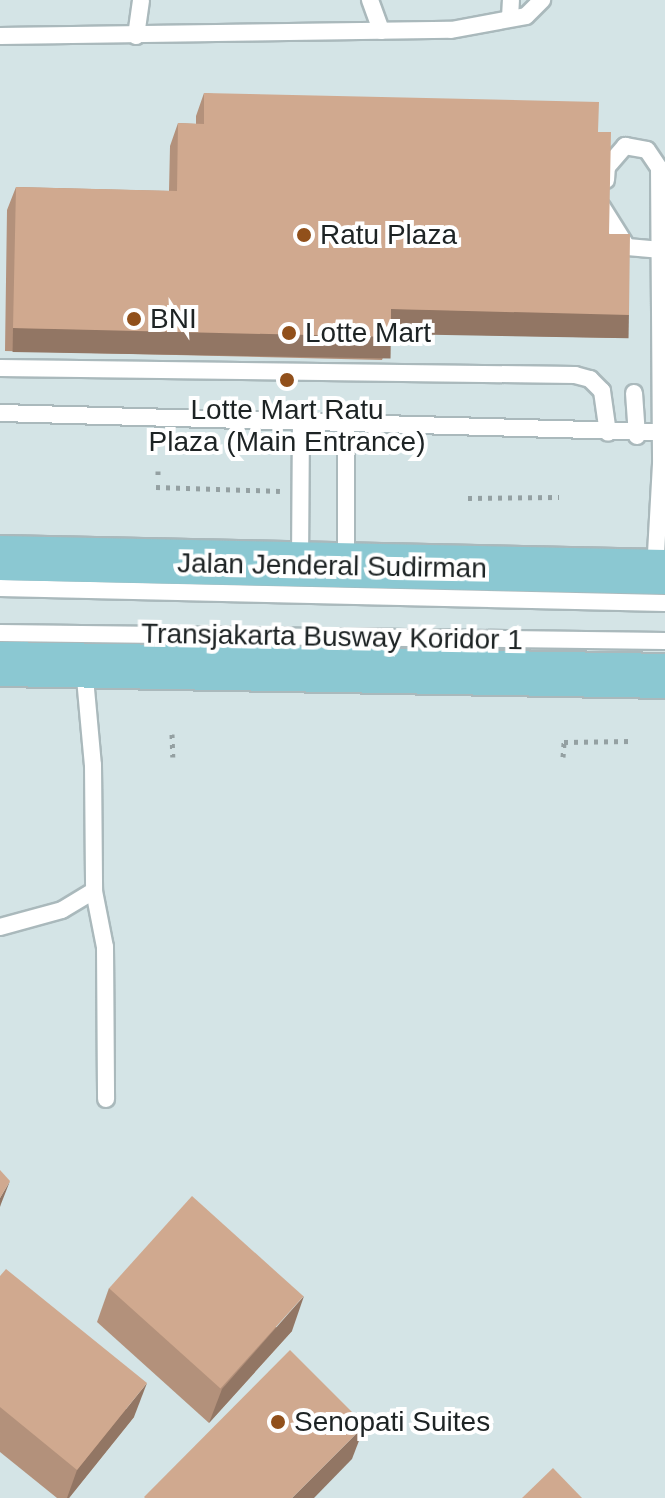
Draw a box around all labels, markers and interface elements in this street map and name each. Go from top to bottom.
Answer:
place label: Ratu Plaza [320,218,457,252]
marker: Ratu Plaza [295,226,313,244]
place label: BNI [150,302,197,336]
marker: BNI [125,310,143,328]
place label: Lotte Mart [305,316,431,350]
marker: Lotte Mart [280,324,298,342]
marker: Lotte Mart Ratu Plaza (Main Entrance) [278,371,296,389]
place label: Lotte Mart Ratu Plaza (Main Entrance) [148,393,426,459]
street label: Jalan Jenderal Sudirman [177,546,487,586]
street label: Transjakarta Busway Koridor 1 [141,617,523,657]
place label: Senopati Suites [294,1405,490,1439]
marker: Senopati Suites [269,1413,287,1431]

